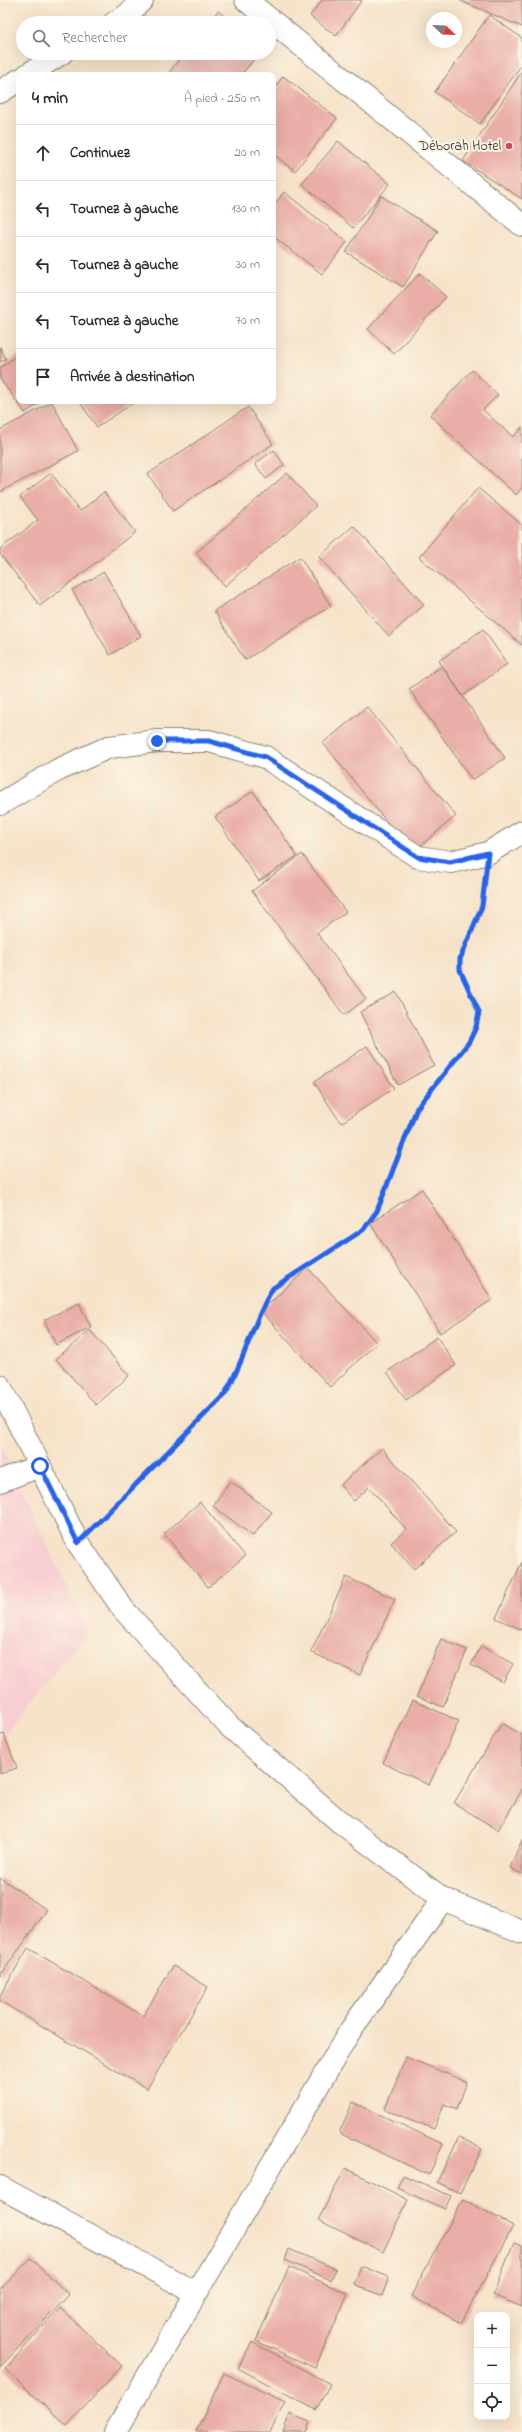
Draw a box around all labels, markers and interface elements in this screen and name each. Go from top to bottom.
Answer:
north arrow [426,12,462,48]
search box [16,16,276,60]
icon: search [30,27,52,49]
text: Rechercher [62,27,127,49]
text: 4 min [32,86,68,111]
text: À pied · 250 m [184,89,260,108]
place label: Déborah Hotel [418,136,501,157]
marker: Déborah Hotel [504,141,514,151]
icon: ahead [32,142,54,164]
text: Continuez [70,142,130,164]
text: 20 m [235,143,260,162]
icon: left [32,198,54,220]
text: Tournez à gauche [70,198,178,220]
text: 130 m [232,199,260,218]
icon: left [32,254,54,276]
text: Tournez à gauche [70,254,178,276]
text: 30 m [236,255,260,274]
icon: left [32,310,54,332]
text: Tournez à gauche [70,310,178,332]
text: 70 m [236,311,260,330]
icon: arrive [32,366,54,388]
text: Arrivée à destination [70,366,195,388]
route end [148,732,166,750]
route start [31,1457,49,1475]
map controls [474,2312,510,2420]
button: + [474,2312,510,2348]
button: − [474,2348,510,2384]
button: locate [474,2384,510,2420]

